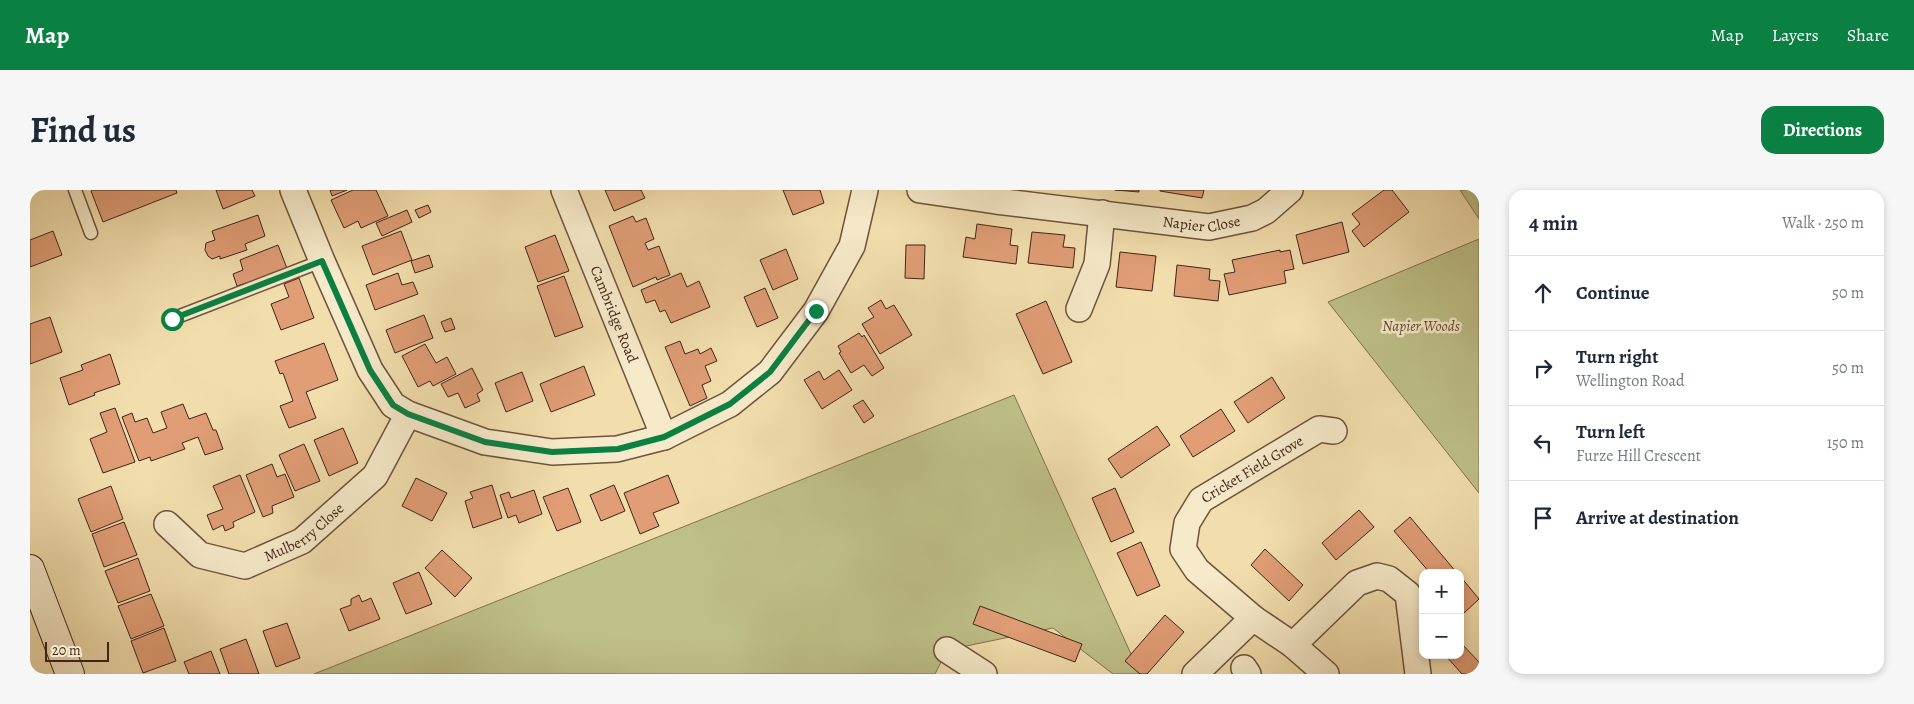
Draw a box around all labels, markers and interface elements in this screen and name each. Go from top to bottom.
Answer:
text: Map [25,19,69,51]
text: Map [1711,23,1744,47]
text: Layers [1772,23,1819,47]
text: Share [1847,23,1889,47]
text: Find us [30,106,136,154]
button: Directions [1761,106,1884,154]
text: 4 min [1529,209,1578,237]
street label: Napier Close [1162,211,1242,237]
text: Walk · 250 m [1782,212,1864,234]
street label: Cambridge Road [586,263,643,367]
icon: ahead [1529,279,1557,307]
text: Continue [1576,280,1650,306]
text: 50 m [1832,282,1864,304]
route end [805,300,828,323]
route start [161,308,184,331]
park label: Napier Woods [1382,316,1460,336]
text: Turn right [1576,344,1658,370]
icon: right [1529,354,1557,382]
text: 50 m [1832,357,1864,379]
text: Wellington Road [1576,370,1684,392]
text: Turn left [1576,419,1645,445]
icon: left [1529,429,1557,457]
street label: Cricket Field Grove [1197,431,1307,508]
text: 150 m [1827,432,1864,454]
text: Furze Hill Crescent [1576,445,1701,467]
street label: Mulberry Close [261,498,348,566]
icon: arrive [1529,504,1557,532]
text: Arrive at destination [1576,505,1739,531]
map controls [1419,569,1464,659]
button: + [1419,569,1464,614]
button: − [1419,614,1464,659]
scale bar [45,639,109,662]
text: 20 m [52,641,81,660]

